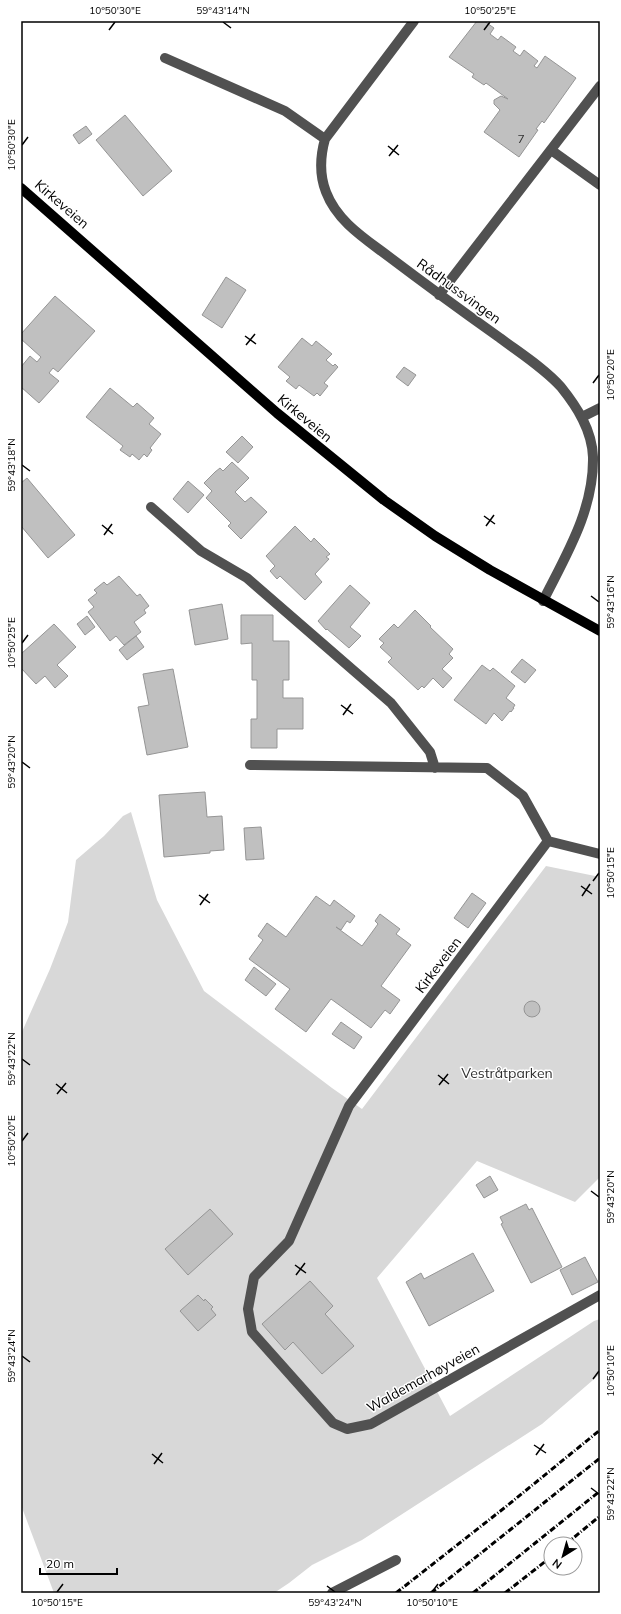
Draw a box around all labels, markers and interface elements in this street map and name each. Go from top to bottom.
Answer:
text: 10°50'30"E [89,4,141,17]
text: 59°43'14"N [196,4,250,17]
text: 10°50'25"E [464,4,516,17]
text: 10°50'30"E [5,119,18,171]
house number: 7 [517,131,525,146]
street label: Kirkeveien [31,176,93,232]
street label: Rådhussvingen [413,254,505,328]
text: 10°50'20"E [604,349,617,401]
street label: Kirkeveien [274,390,336,446]
text: 59°43'18"N [5,438,18,492]
text: 59°43'16"N [604,575,617,629]
text: 10°50'25"E [5,617,18,669]
text: 59°43'20"N [5,735,18,789]
text: 10°50'15"E [604,847,617,899]
street label: Kirkeveien [411,933,465,997]
text: 59°43'22"N [5,1032,18,1086]
park label: Vestråtparken [461,1064,553,1082]
text: 10°50'20"E [5,1115,18,1167]
text: 59°43'20"N [604,1170,617,1224]
text: 59°43'24"N [5,1329,18,1383]
street label: Waldemarhøyveien [363,1340,483,1416]
text: 10°50'10"E [604,1345,617,1397]
text: 59°43'22"N [604,1467,617,1521]
north arrow [543,1536,583,1576]
scale bar [40,1550,117,1576]
text: 20 m [46,1556,74,1571]
text: N [549,1556,565,1572]
text: 10°50'15"E [31,1596,83,1609]
text: 59°43'24"N [308,1596,362,1609]
text: 10°50'10"E [406,1596,458,1609]

